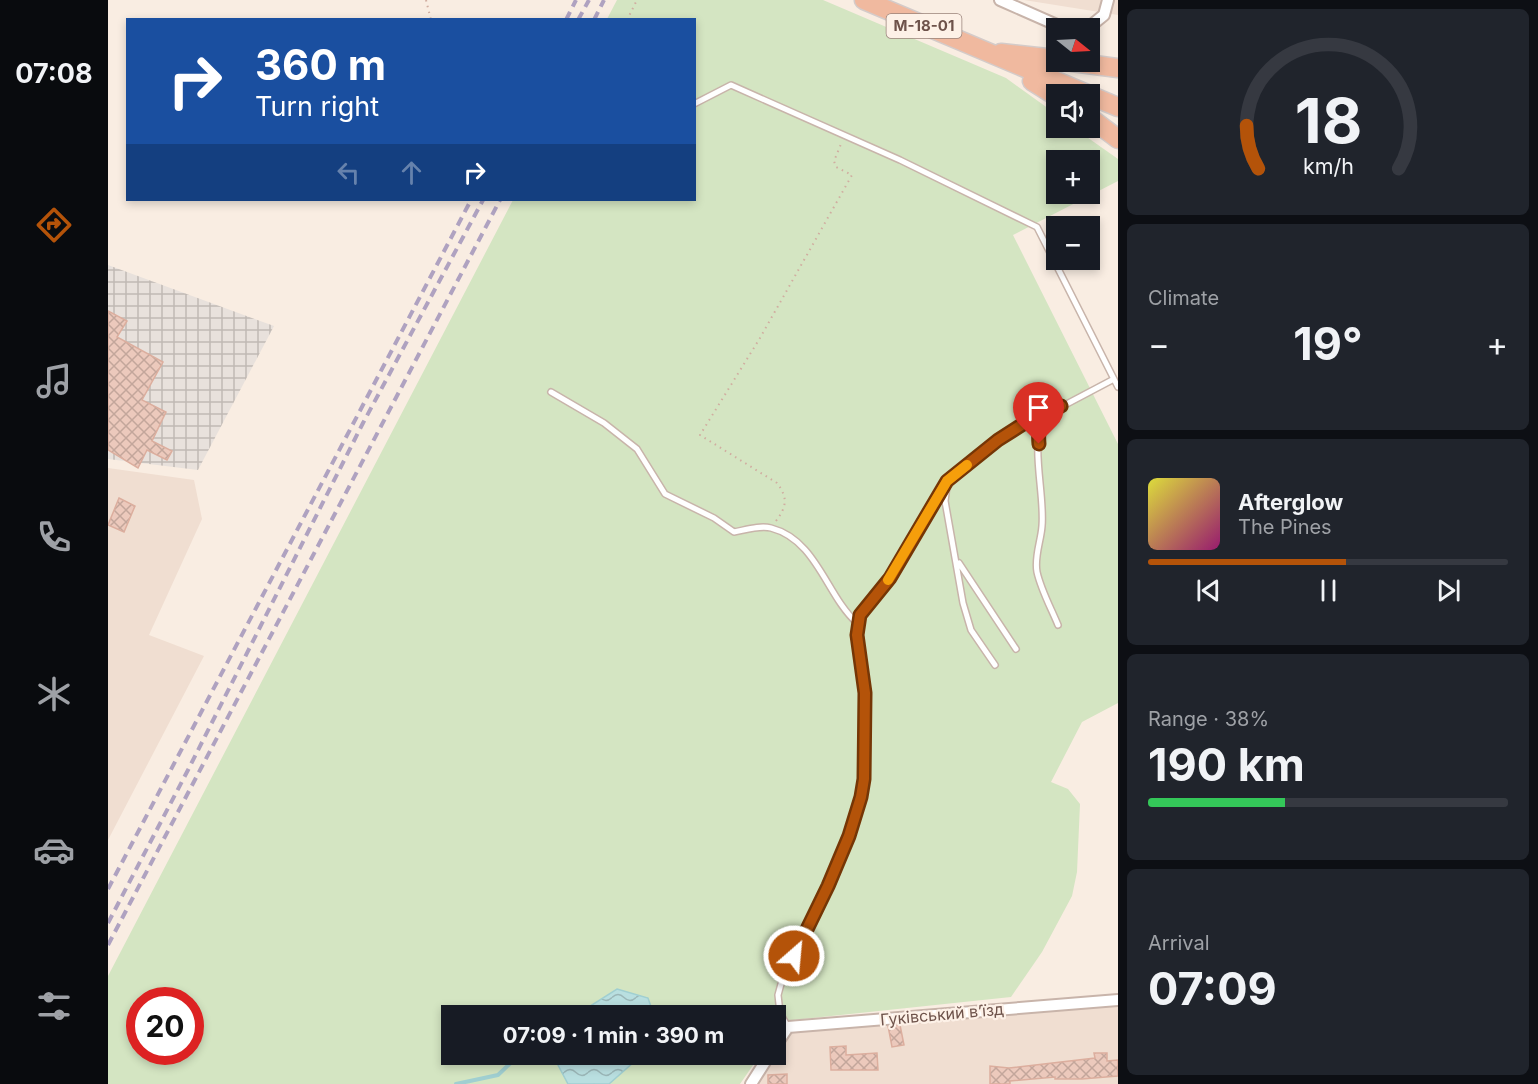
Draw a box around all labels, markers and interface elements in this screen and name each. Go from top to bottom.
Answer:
road number: М-18-01 [886,14,962,38]
north arrow [1046,18,1100,72]
map controls [1046,18,1100,270]
text: 360 m [255,39,386,90]
icon: right [156,42,234,120]
text: 07:08 [15,57,93,90]
text: 18 [1294,83,1362,158]
button: sound [1046,84,1100,138]
text: Turn right [255,90,379,123]
button: + [1046,150,1100,204]
text: km/h [1303,153,1353,179]
icon: left [332,156,365,189]
icon: ahead [395,156,428,189]
icon: right [458,156,491,189]
icon: directions [33,204,75,246]
button: − [1046,216,1100,270]
text: Climate [1148,286,1219,310]
text: 19° [1293,316,1363,371]
text: − [1148,324,1170,364]
text: + [1486,324,1508,364]
icon: music [33,360,75,402]
pin [1013,382,1064,444]
icon: arrive [1022,391,1055,424]
text: Afterglow [1238,489,1343,515]
text: The Pines [1238,515,1332,539]
icon: phone [33,516,75,558]
icon: previous [1192,574,1225,607]
icon: pause [1312,574,1345,607]
icon: next [1432,574,1465,607]
icon: climate [33,673,75,715]
text: Range · 38% [1148,707,1269,731]
text: 190 km [1148,737,1305,792]
icon: car [33,829,75,871]
position arrow [762,924,826,988]
text: Arrival [1148,931,1210,955]
text: 07:09 [1148,961,1277,1016]
icon: filters [33,985,75,1027]
speed limit sign: 20 [126,987,204,1065]
street label: Гуківський в’їзд [879,999,1005,1029]
text: 07:09 · 1 min · 390 m [503,1022,724,1048]

